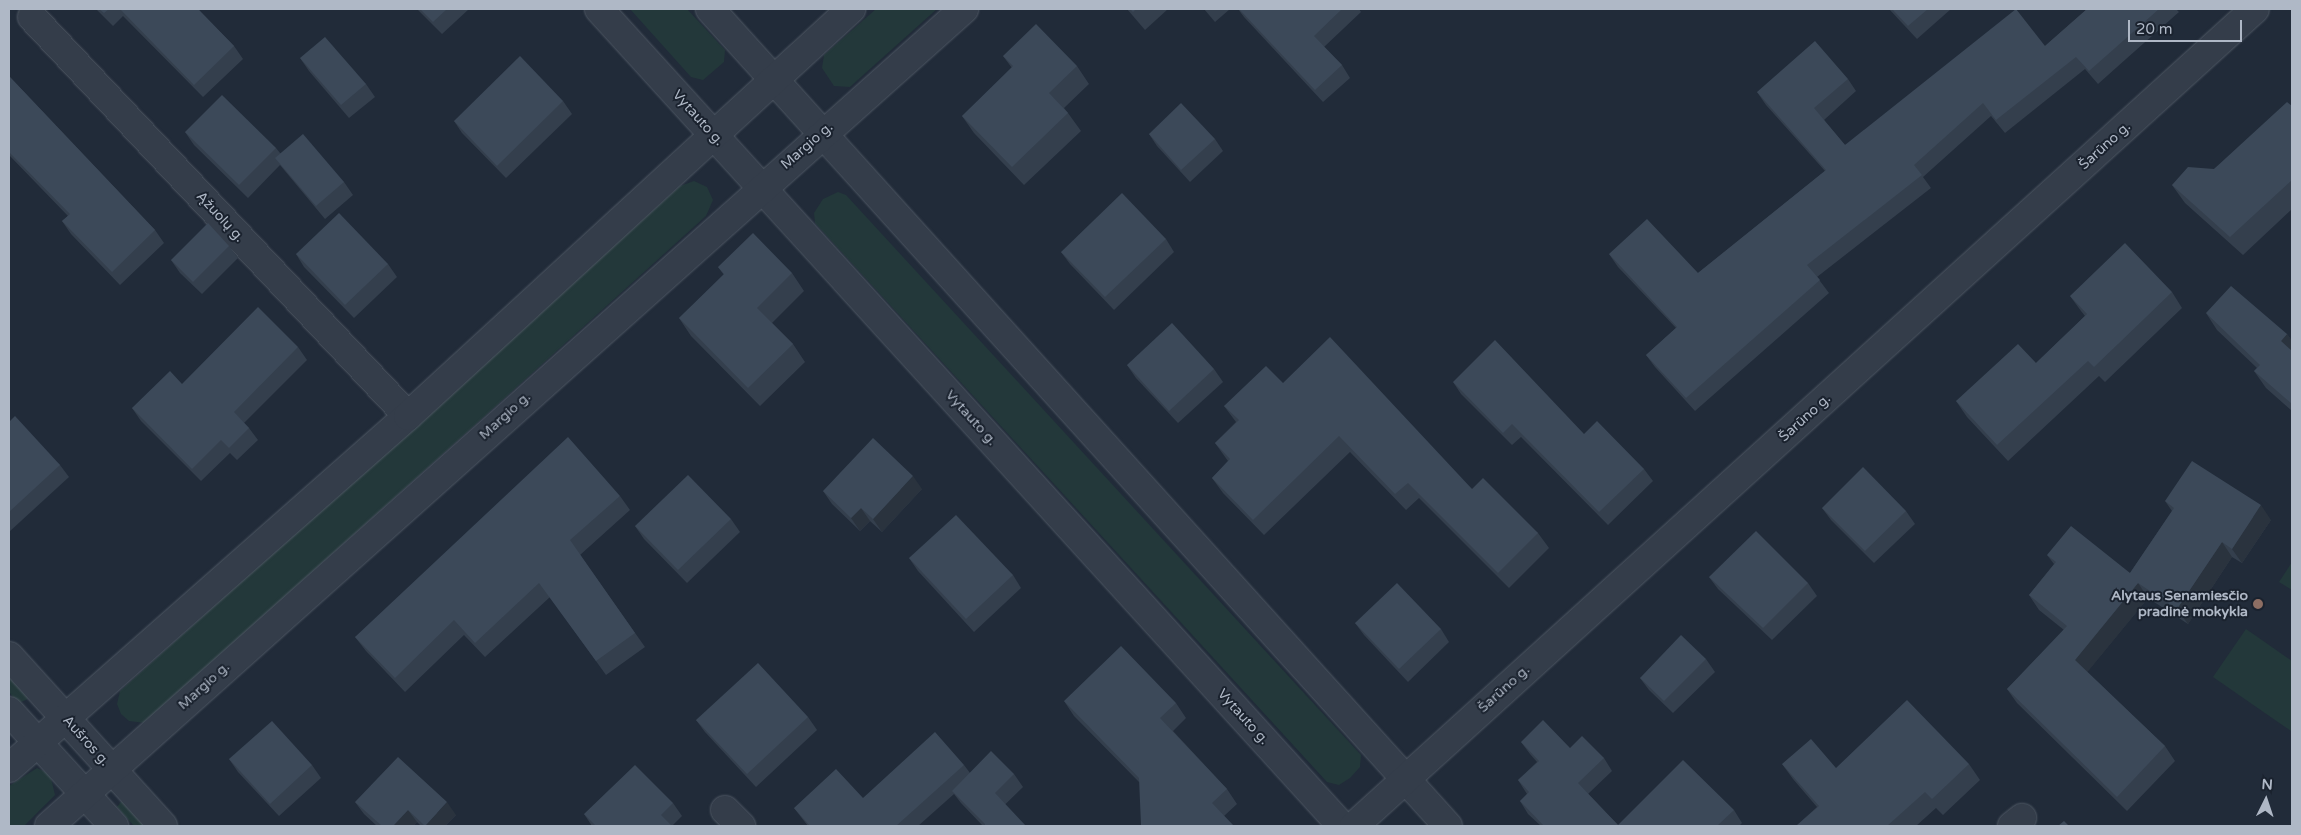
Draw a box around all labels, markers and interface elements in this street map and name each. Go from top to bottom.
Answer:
scale bar [2131,10,2245,42]
text: 20 m [2136,20,2173,38]
street label: Vytauto g. [669,87,727,149]
street label: Margio g. [778,119,836,173]
street label: Šarūno g. [2076,119,2134,173]
street label: Ąžuolų g. [193,188,247,246]
street label: Vytauto g. [942,387,1000,449]
street label: Margio g. [476,389,534,443]
street label: Šarūno g. [1776,391,1834,445]
place label: Alytaus Senamiesčio pradinė mokykla [2111,588,2248,620]
marker: Alytaus Senamiesčio pradinė mokykla [2252,598,2264,610]
street label: Margio g. [175,659,233,713]
street label: Šarūno g. [1475,662,1533,716]
street label: Vytauto g. [1214,686,1272,748]
street label: Aušros g. [59,712,113,770]
north arrow [2241,775,2291,825]
text: N [2261,776,2273,793]

